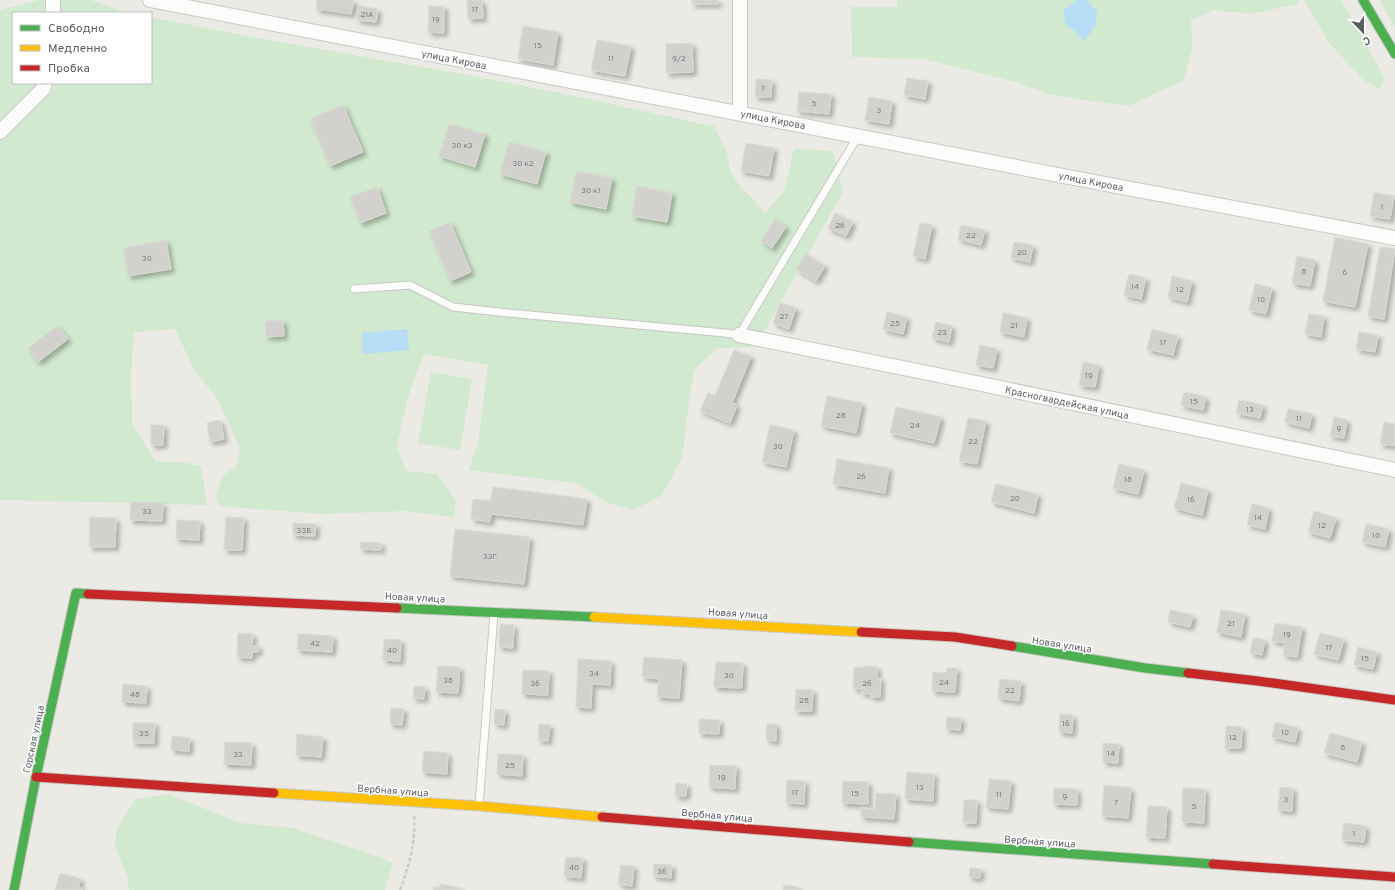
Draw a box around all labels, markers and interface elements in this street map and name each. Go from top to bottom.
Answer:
house number: 17 [471,5,479,15]
house number: 21А [360,10,374,20]
legend [12,12,152,84]
north arrow [1343,12,1383,52]
house number: 19 [432,15,440,25]
text: Свободно [48,21,105,37]
text: С [1360,33,1372,48]
text: Медленно [48,41,108,57]
house number: 15 [534,41,542,51]
street label: улица Кирова [420,48,487,73]
house number: 11 [608,54,614,64]
house number: 9/2 [672,54,686,64]
text: Пробка [48,61,90,77]
house number: 7 [761,84,765,94]
house number: 5 [812,99,817,109]
house number: 3 [877,106,882,116]
street label: улица Кирова [739,108,806,133]
house number: 30 к3 [452,141,473,151]
house number: 30 к2 [512,159,534,169]
street label: улица Кирова [1057,170,1124,195]
house number: 30 к1 [581,186,601,196]
house number: 1 [1381,202,1383,212]
house number: 26 [835,221,845,231]
house number: 22 [966,231,976,241]
house number: 20 [1017,248,1027,258]
house number: 30 [142,254,152,264]
house number: 8 [1302,267,1307,277]
house number: 6 [1343,268,1348,278]
house number: 14 [1131,282,1139,292]
house number: 12 [1176,285,1184,295]
house number: 10 [1257,295,1265,305]
house number: 27 [780,312,789,322]
house number: 25 [890,319,900,329]
house number: 21 [1010,321,1018,331]
house number: 23 [937,328,947,338]
house number: 17 [1159,338,1167,348]
house number: 19 [1085,371,1093,381]
street label: Красногвардейская улица [1004,384,1130,423]
house number: 15 [1190,397,1198,407]
house number: 13 [1246,405,1254,415]
house number: 28 [836,411,846,421]
house number: 11 [1296,414,1302,424]
house number: 24 [910,421,920,431]
house number: 9 [1337,424,1342,434]
house number: 22 [968,437,978,447]
house number: 30 [773,442,783,452]
house number: 26 [856,472,866,482]
house number: 18 [1124,475,1132,485]
house number: 20 [1010,494,1020,504]
house number: 16 [1187,495,1195,505]
house number: 33 [142,507,152,517]
house number: 14 [1254,513,1262,523]
house number: 12 [1318,521,1326,531]
house number: 33Б [297,526,311,536]
house number: 10 [1372,531,1380,541]
house number: 33Г [483,552,498,562]
street label: Новая улица [384,590,445,607]
street label: Новая улица [707,606,768,623]
house number: 21 [1227,619,1235,629]
house number: 19 [1283,630,1291,640]
street label: Новая улица [1031,634,1093,657]
house number: 42 [310,639,320,649]
house number: 17 [1325,643,1333,653]
house number: 40 [387,646,397,656]
house number: 15 [1361,654,1369,664]
house number: 34 [589,669,599,679]
house number: 30 [724,671,734,681]
house number: 38 [443,676,453,686]
house number: 24 [939,678,949,688]
house number: 36 [530,679,540,689]
house number: 26 [862,679,872,689]
house number: 22 [1005,686,1015,696]
house number: 48 [130,690,140,700]
house number: 28 [799,696,809,706]
street label: Горская улица [21,704,48,774]
house number: 16 [1062,719,1070,729]
house number: 10 [1281,728,1289,738]
house number: 35 [139,729,149,739]
house number: 12 [1229,733,1237,743]
house number: 8 [1341,743,1346,753]
house number: 14 [1107,749,1115,759]
house number: 33 [233,750,243,760]
house number: 25 [505,761,515,771]
house number: 19 [718,773,726,783]
street label: Вербная улица [357,783,429,800]
house number: 13 [916,783,924,793]
house number: 17 [791,788,799,798]
house number: 15 [851,789,859,799]
house number: 11 [996,790,1002,800]
house number: 9 [1063,792,1068,802]
house number: 3 [1284,795,1289,805]
house number: 7 [1114,798,1118,808]
house number: 5 [1192,802,1197,812]
street label: Вербная улица [681,807,753,826]
house number: 1 [1353,829,1355,839]
street label: Вербная улица [1004,834,1076,851]
house number: 40 [569,863,579,873]
house number: 36 [657,867,667,877]

